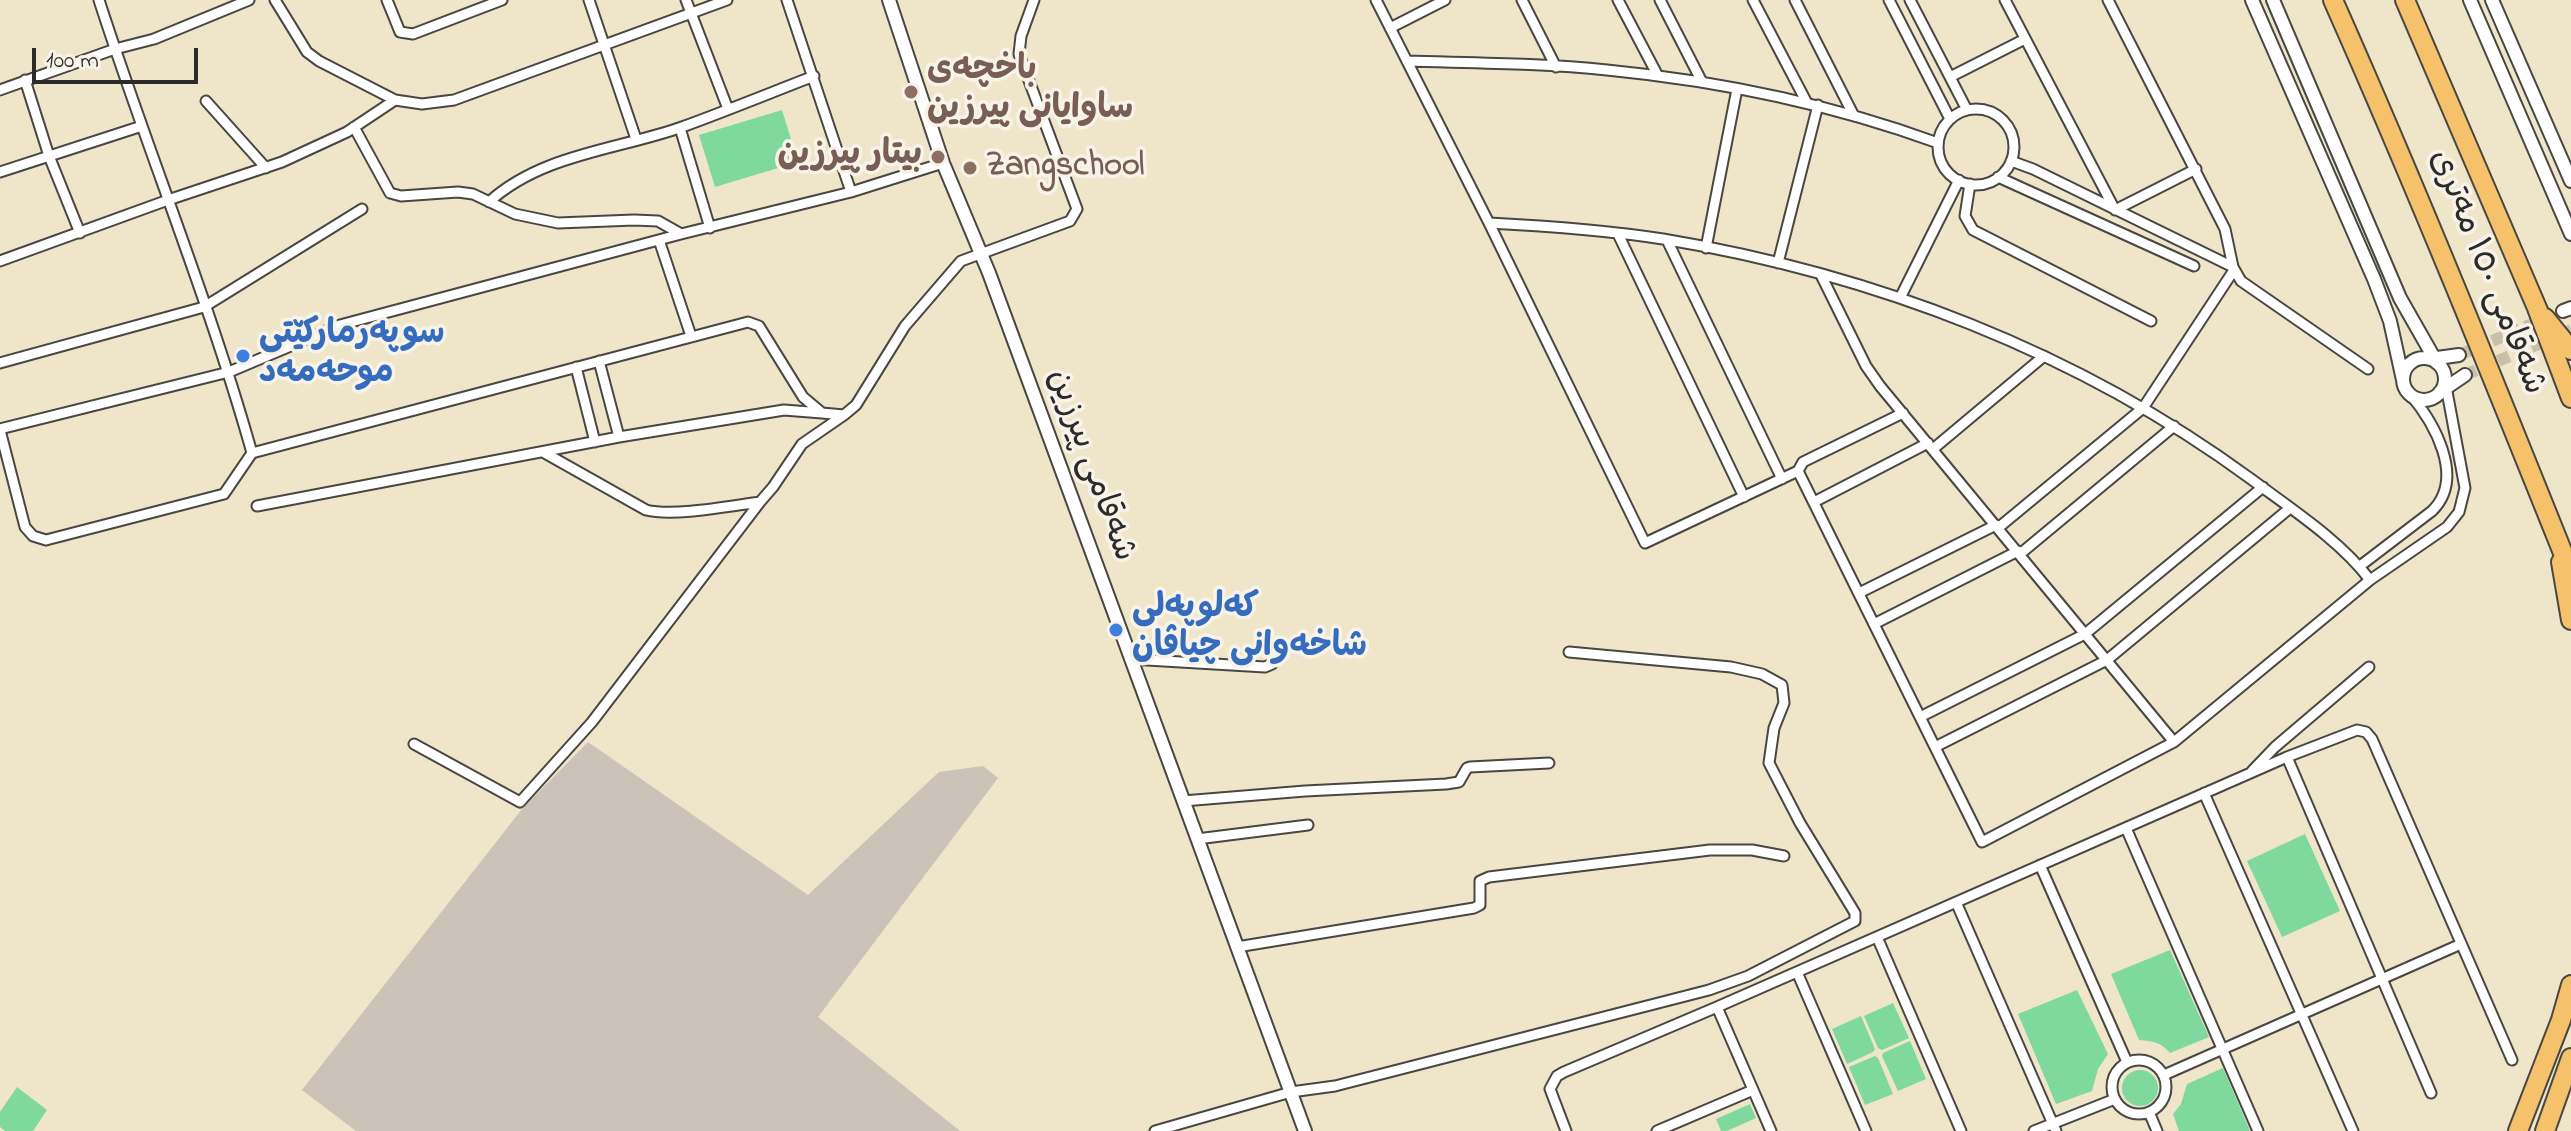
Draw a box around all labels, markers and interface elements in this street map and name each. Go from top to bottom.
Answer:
scale bar [36,32,202,82]
text: 100 m [46,44,99,79]
place label: باخچەی ساوایانی پیرزین [927,52,1133,132]
marker: باخچەی ساوایانی پیرزین [902,83,920,101]
place label: بيتار پيرزين [777,137,922,177]
street label: شەقامی ١٥٠ مەتری [2417,144,2553,402]
marker: بيتار پيرزين [929,148,947,166]
place label: Zangschool [986,148,1144,188]
marker: Zangschool [961,159,979,177]
place label: سوپەرمارکێتی موحەمەد [259,316,445,396]
marker: سوپەرمارکێتی موحەمەد [234,347,252,365]
street label: شەقامی پیرزین [1035,364,1143,568]
place label: کەلوپەلی شاخەوانی چیاڤان [1132,590,1367,670]
marker: کەلوپەلی شاخەوانی چیاڤان [1107,621,1125,639]

